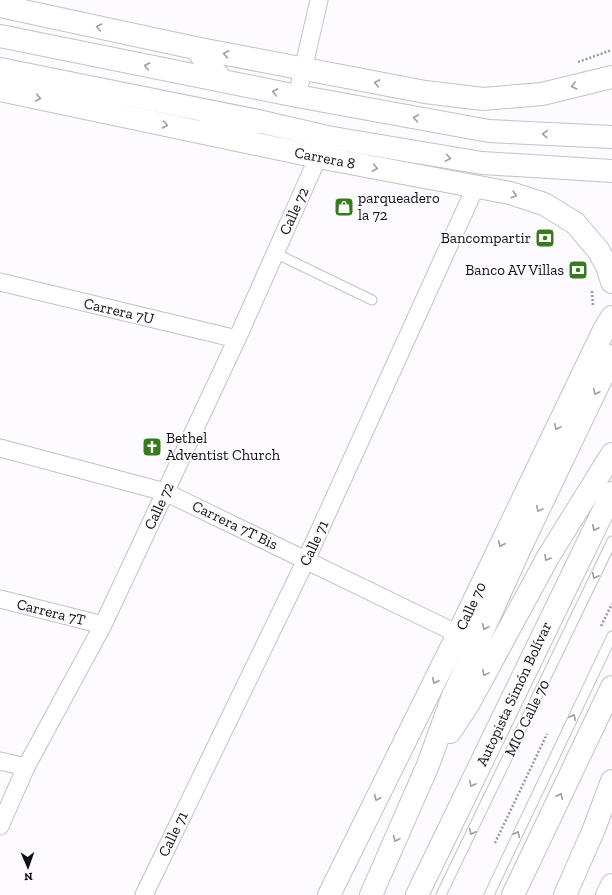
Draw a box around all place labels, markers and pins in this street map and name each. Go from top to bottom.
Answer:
place label: parqueadero la 72 [358,189,440,224]
shop icon: parqueadero la 72 [333,196,355,218]
bank icon: Bancompartir [534,227,556,249]
place label: Bancompartir [441,229,531,247]
bank icon: Banco AV Villas [567,259,589,281]
place label: Banco AV Villas [465,261,564,279]
place label: Bethel Adventist Church [166,429,281,464]
church icon: Bethel Adventist Church [141,436,163,458]

